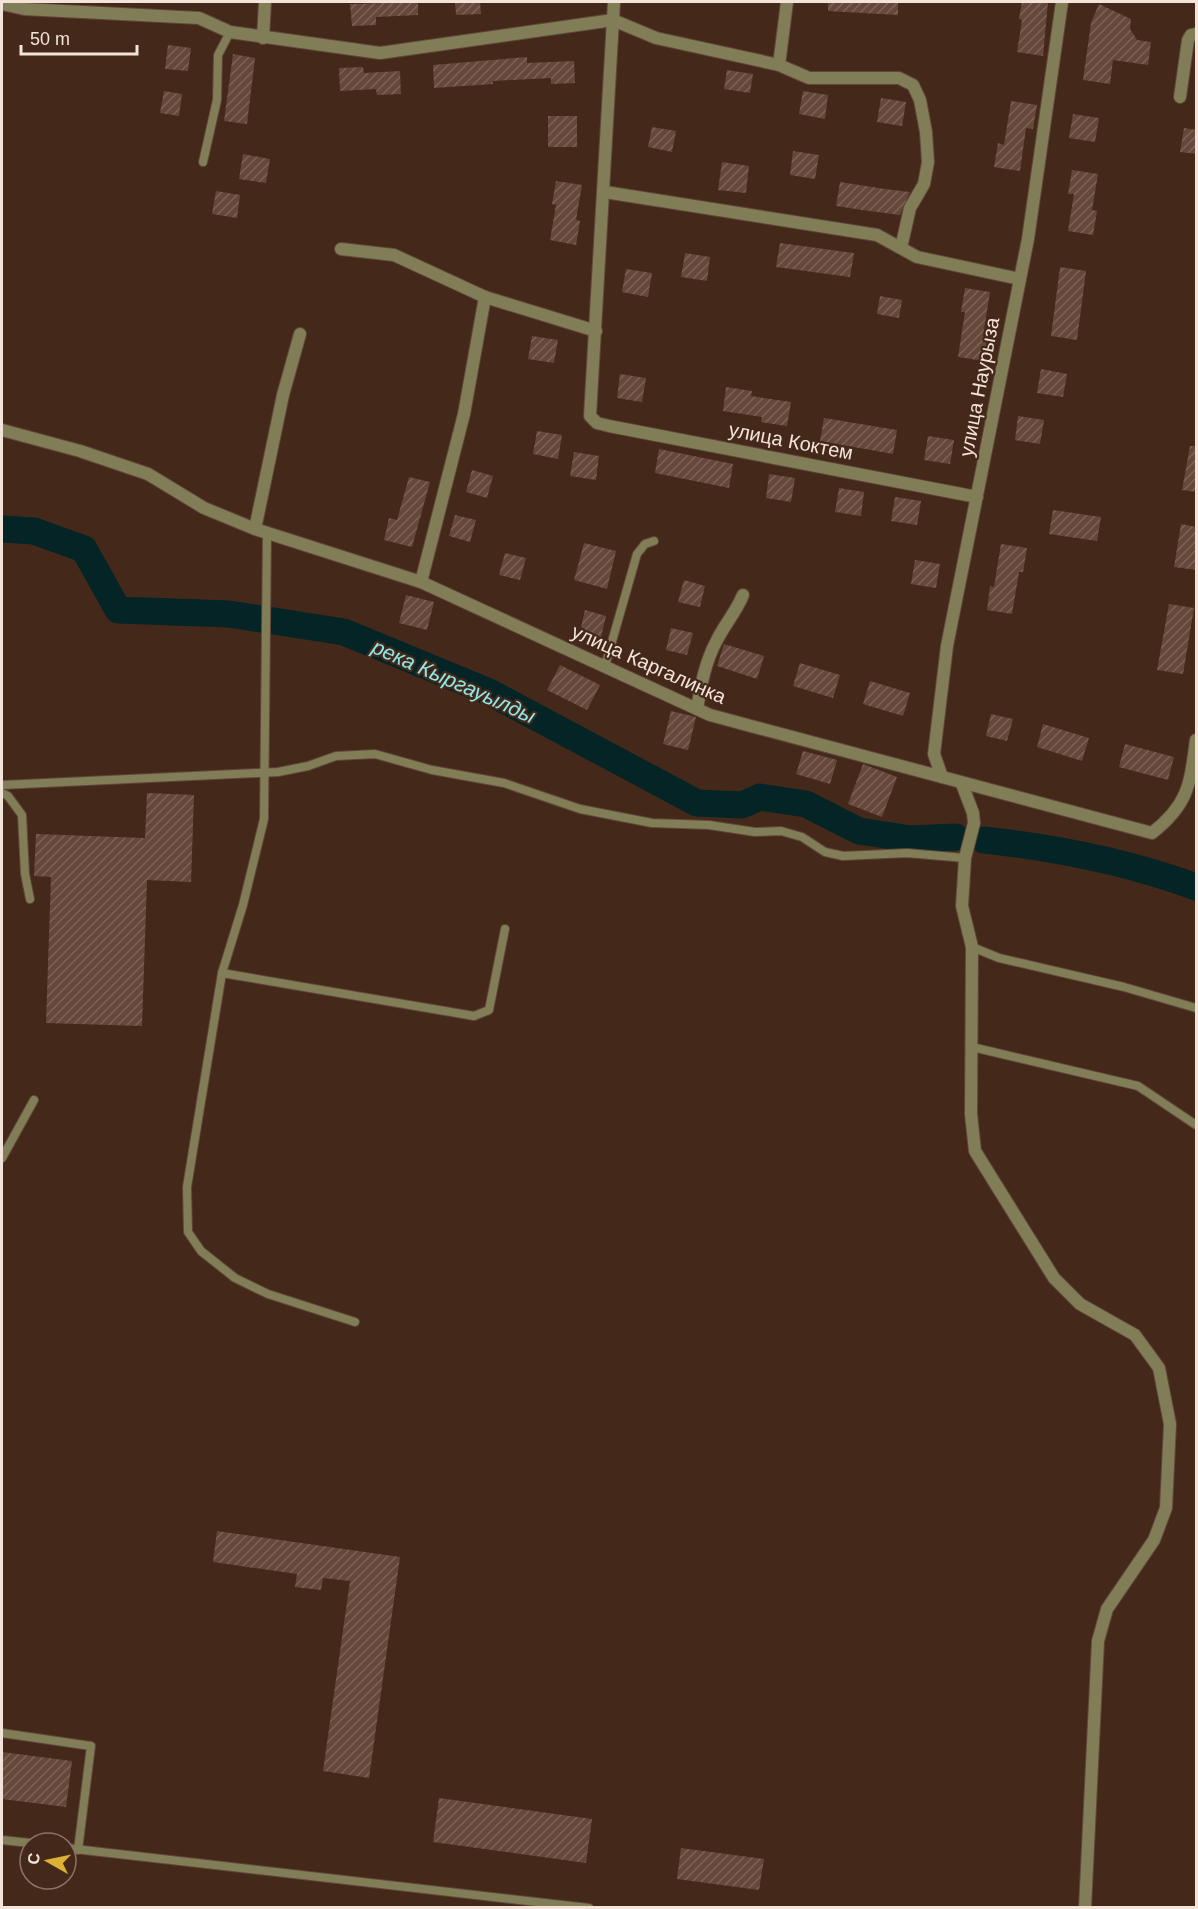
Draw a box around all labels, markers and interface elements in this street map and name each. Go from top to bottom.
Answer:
scale bar [21,18,136,56]
text: 50 m [30,29,70,49]
street label: улица Наурыза [955,315,1003,459]
street label: улица Коктем [727,418,855,464]
street label: улица Каргалинка [568,620,730,708]
water label: река Кыргауылды [368,634,540,728]
north arrow [18,1831,78,1891]
text: С [24,1851,43,1866]

